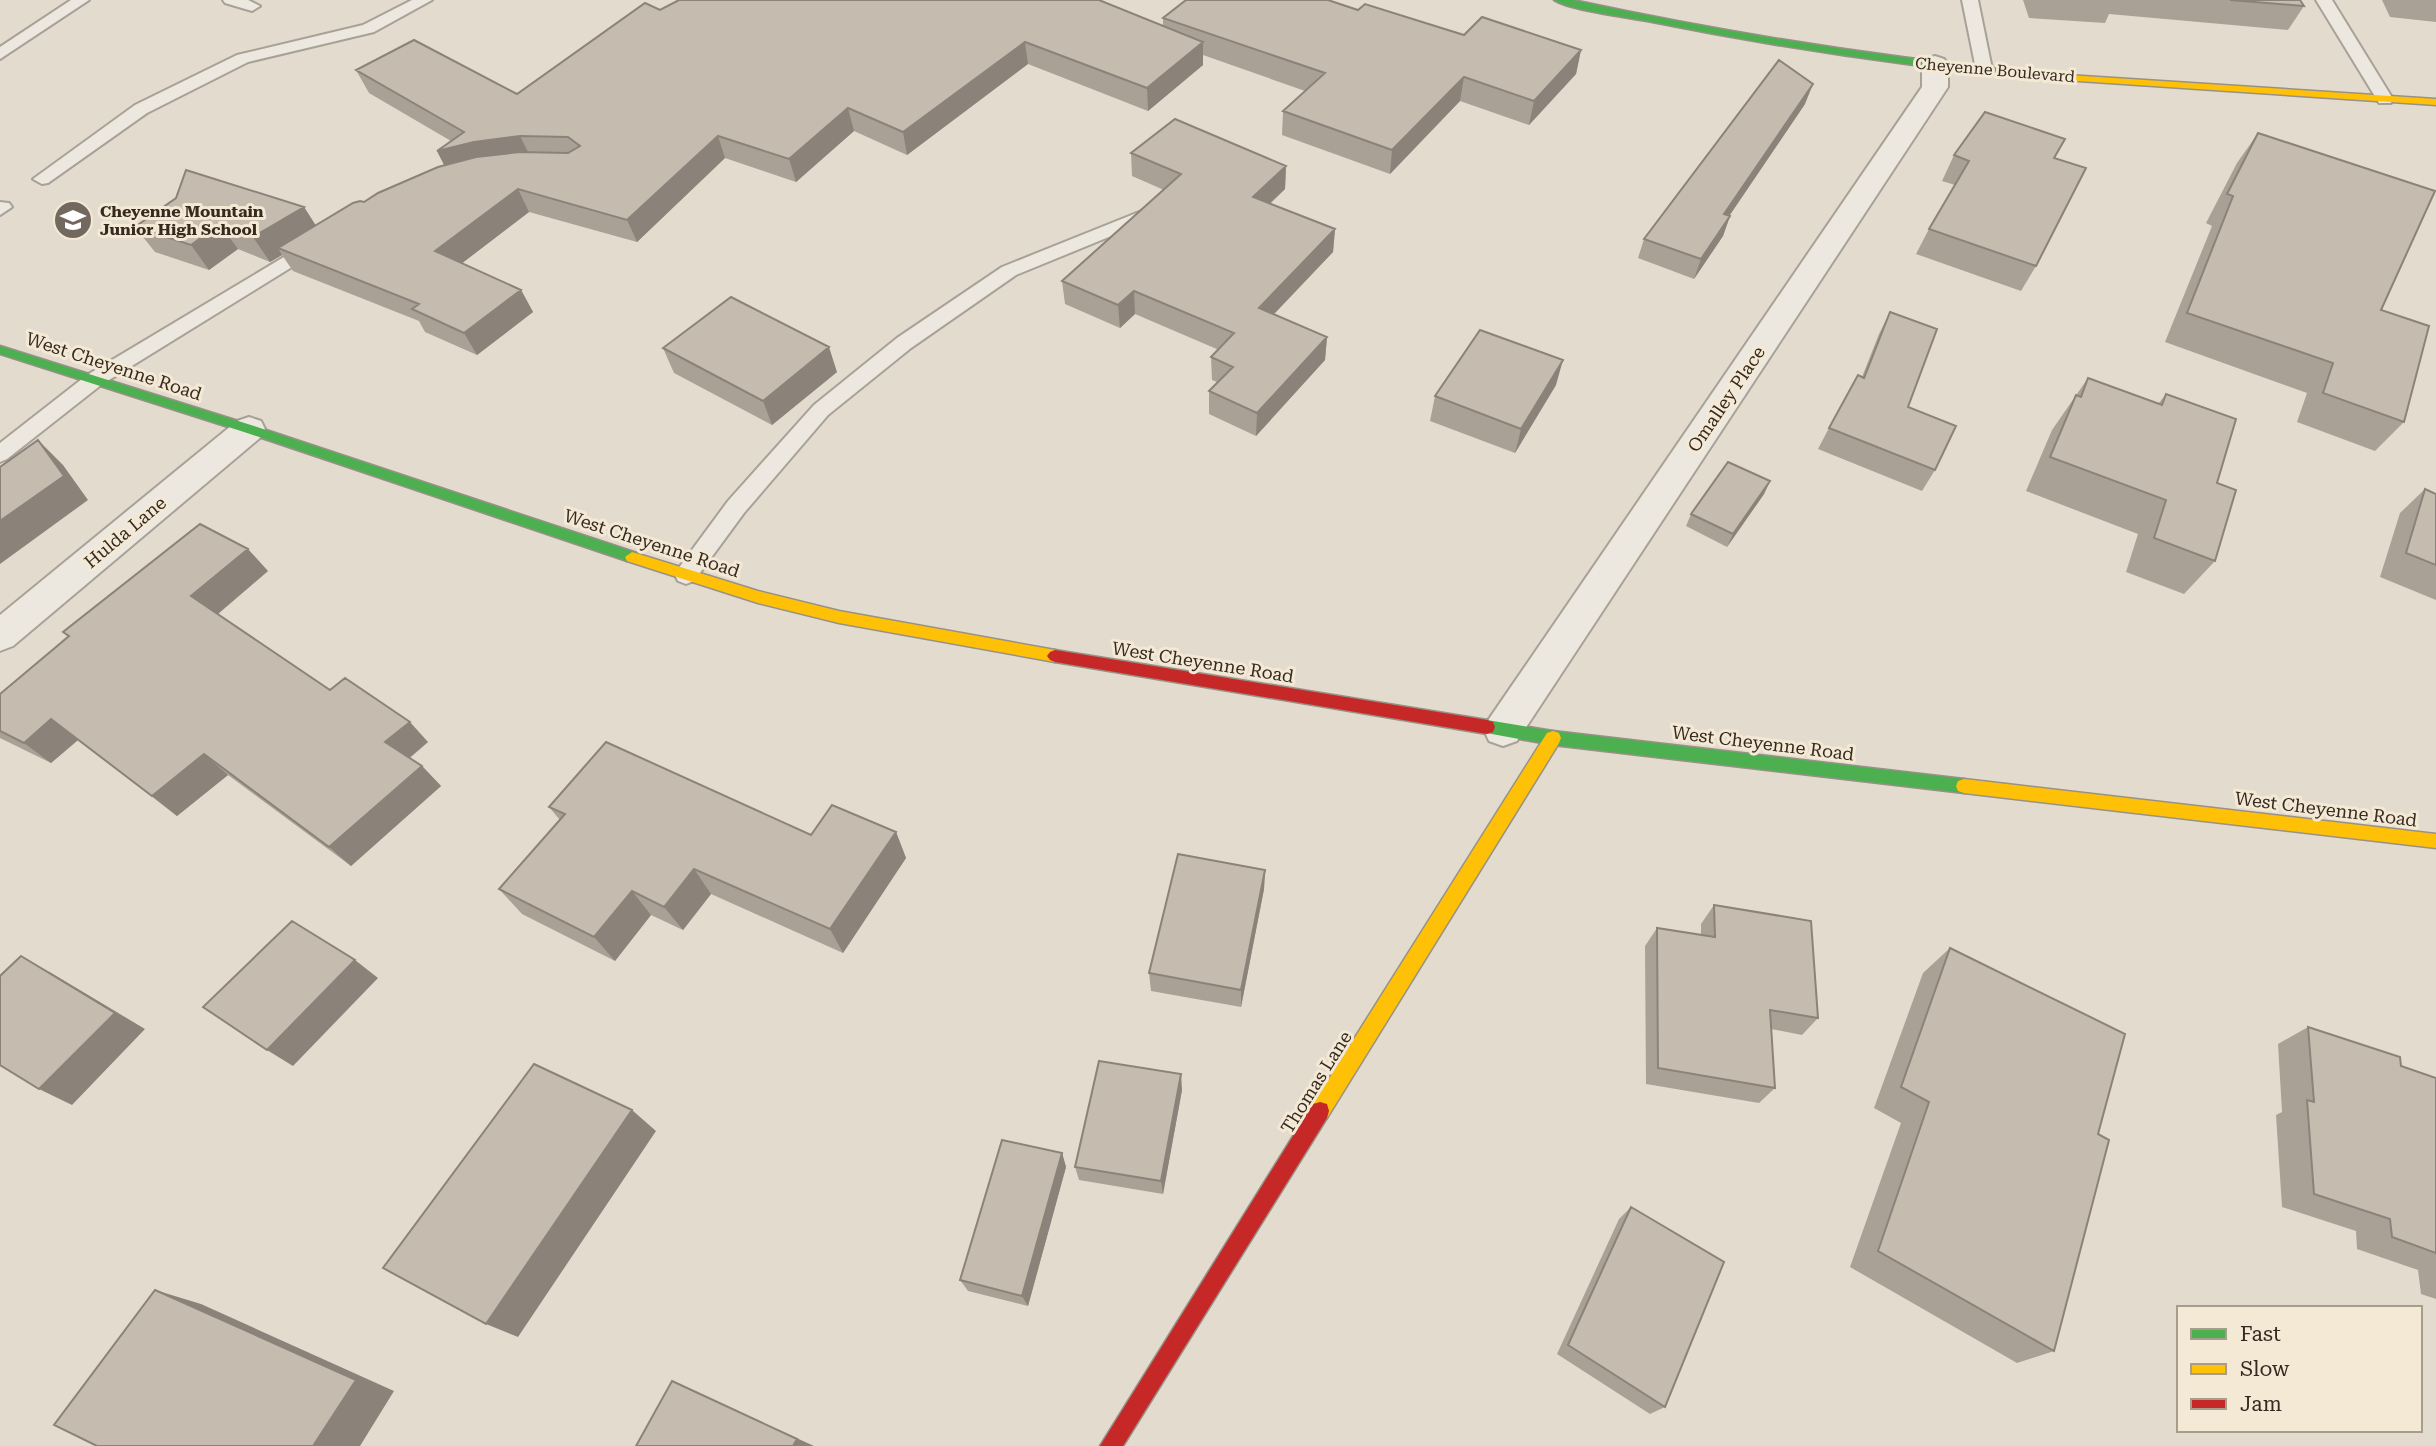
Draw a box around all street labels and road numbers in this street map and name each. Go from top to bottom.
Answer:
street label: Cheyenne Boulevard [1914,54,2076,86]
street label: West Cheyenne Road [23,328,205,404]
street label: Omalley Place [1683,342,1769,456]
street label: Hulda Lane [80,492,170,572]
street label: West Cheyenne Road [561,505,743,581]
street label: West Cheyenne Road [1111,637,1296,687]
street label: West Cheyenne Road [1671,721,1856,765]
street label: West Cheyenne Road [2234,787,2419,831]
street label: Thomas Lane [1276,1027,1356,1137]

